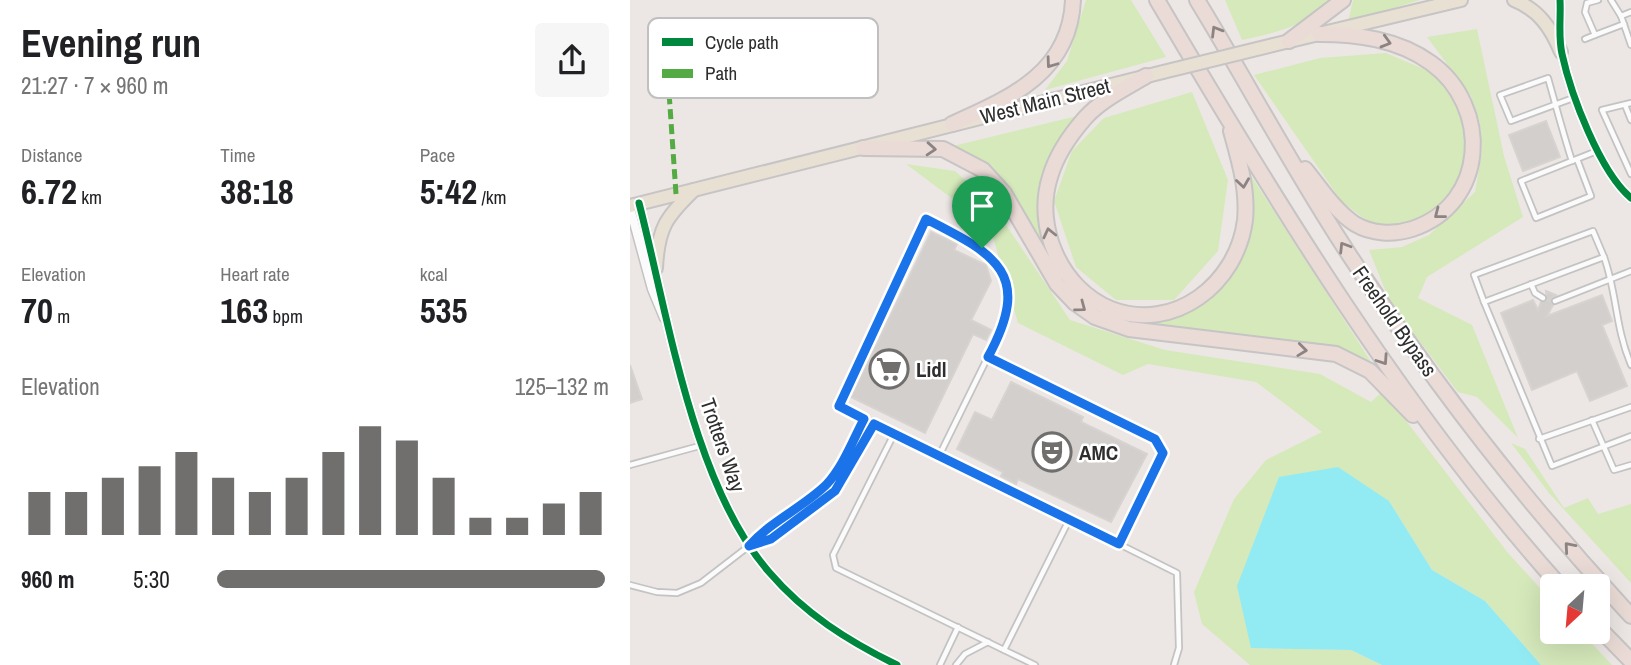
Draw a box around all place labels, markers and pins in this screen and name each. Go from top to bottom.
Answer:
pin [952,176,1012,248]
supermarket icon: Lidl [868,348,910,390]
place label: Lidl [916,355,947,384]
theatre icon: AMC [1031,431,1073,473]
place label: AMC [1079,438,1118,467]

